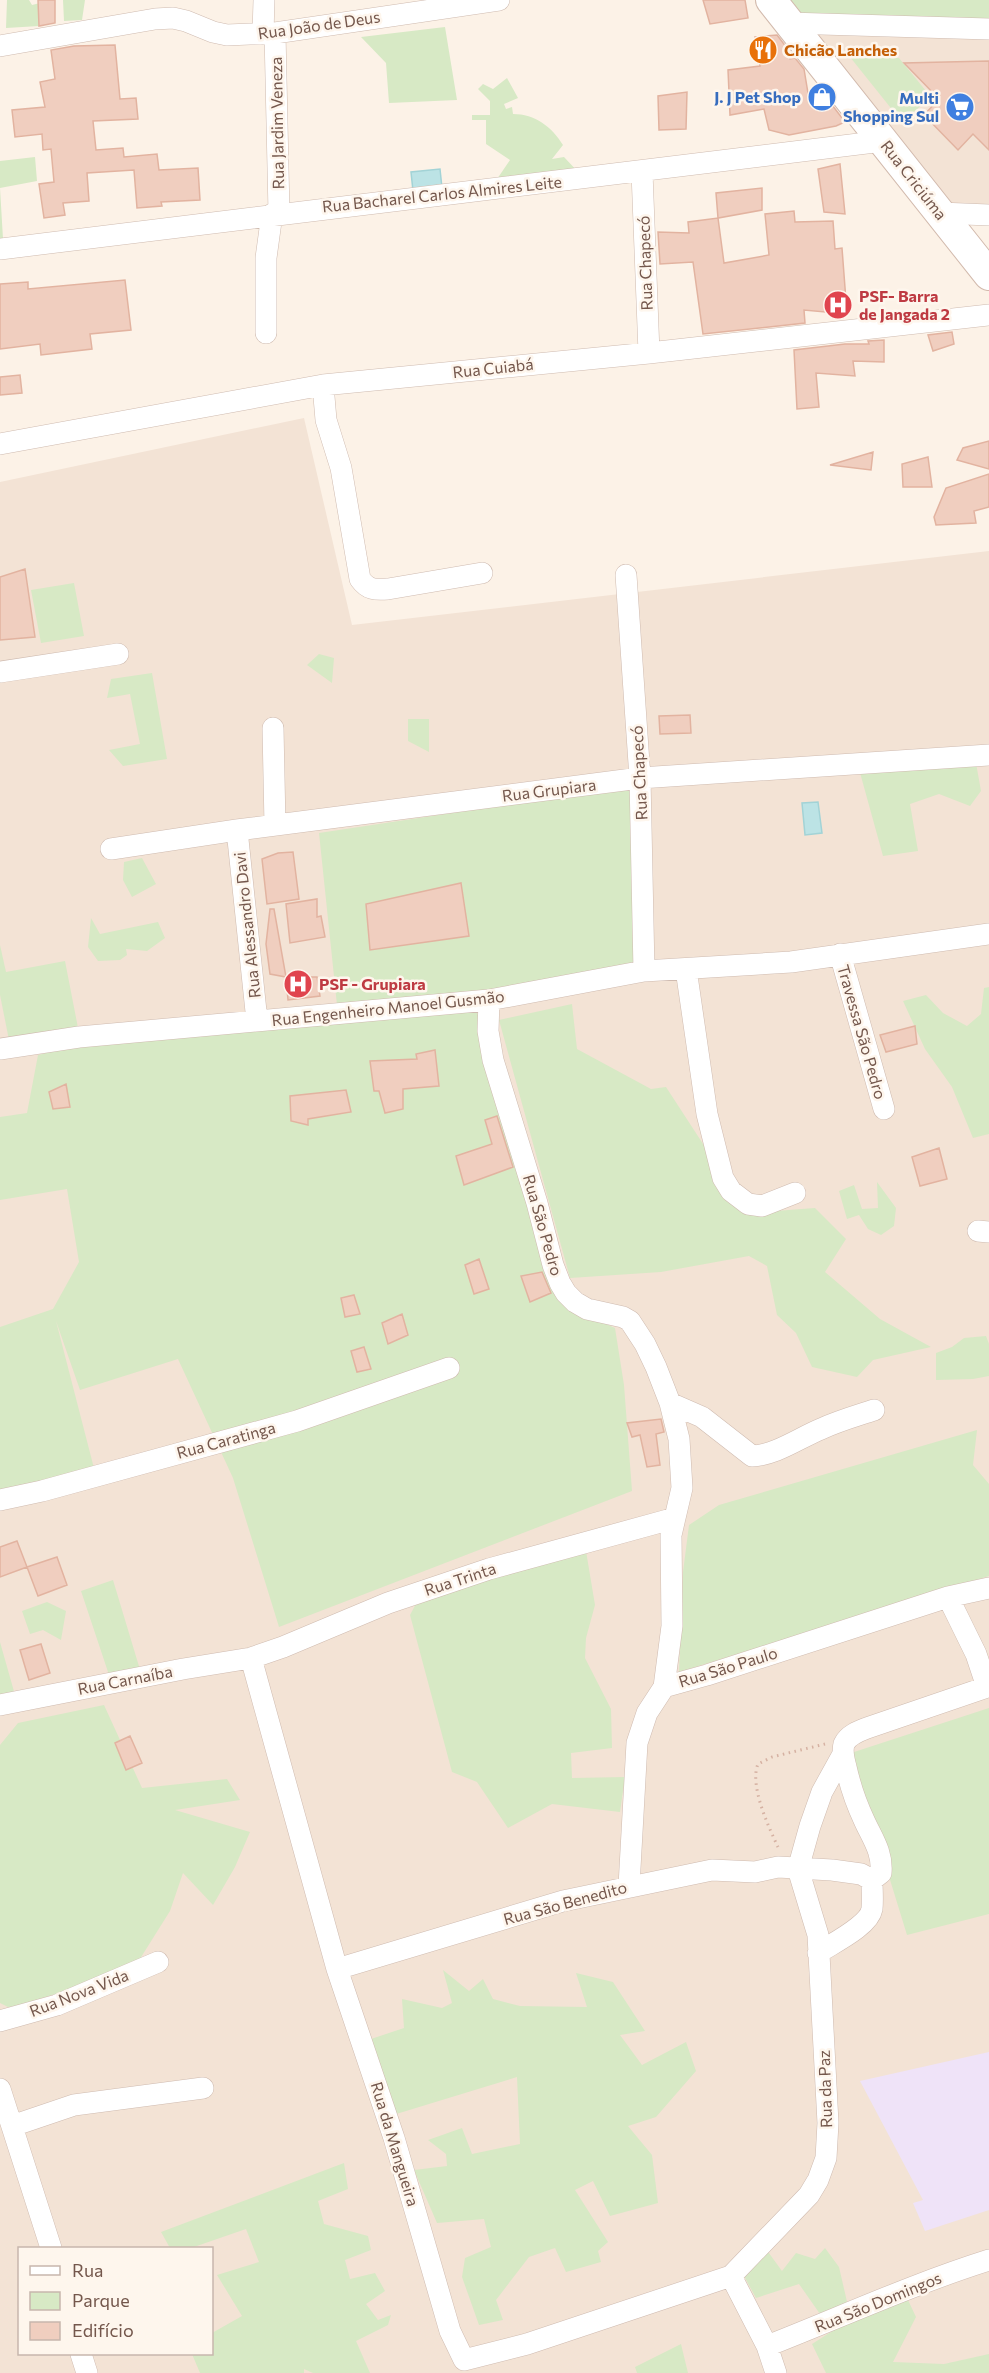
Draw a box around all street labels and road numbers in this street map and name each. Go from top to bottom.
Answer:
street label: Rua João de Deus [257,7,381,42]
street label: Rua Jardim Veneza [266,56,287,190]
street label: Rua Criciúma [877,136,951,223]
street label: Rua Bacharel Carlos Almires Leite [321,171,563,216]
street label: Rua Chapecó [633,215,656,311]
street label: Rua Cuiabá [452,354,534,381]
street label: Rua Chapecó [627,725,650,821]
street label: Rua Grupiara [501,774,597,805]
street label: Rua Alessandro Davi [229,851,264,999]
street label: Travessa São Pedro [834,962,891,1101]
street label: Rua Engenheiro Manoel Gusmão [271,986,505,1029]
street label: Rua São Pedro [520,1172,567,1278]
street label: Rua Caratinga [174,1417,277,1462]
street label: Rua Trinta [421,1558,498,1599]
street label: Rua São Paulo [676,1642,780,1691]
street label: Rua Carnaíba [76,1661,174,1698]
street label: Rua São Benedito [501,1877,629,1928]
street label: Rua Nova Vida [27,1965,131,2020]
street label: Rua da Paz [814,2050,835,2128]
street label: Rua da Mangueira [368,2079,423,2208]
street label: Rua São Domingos [812,2267,944,2336]

